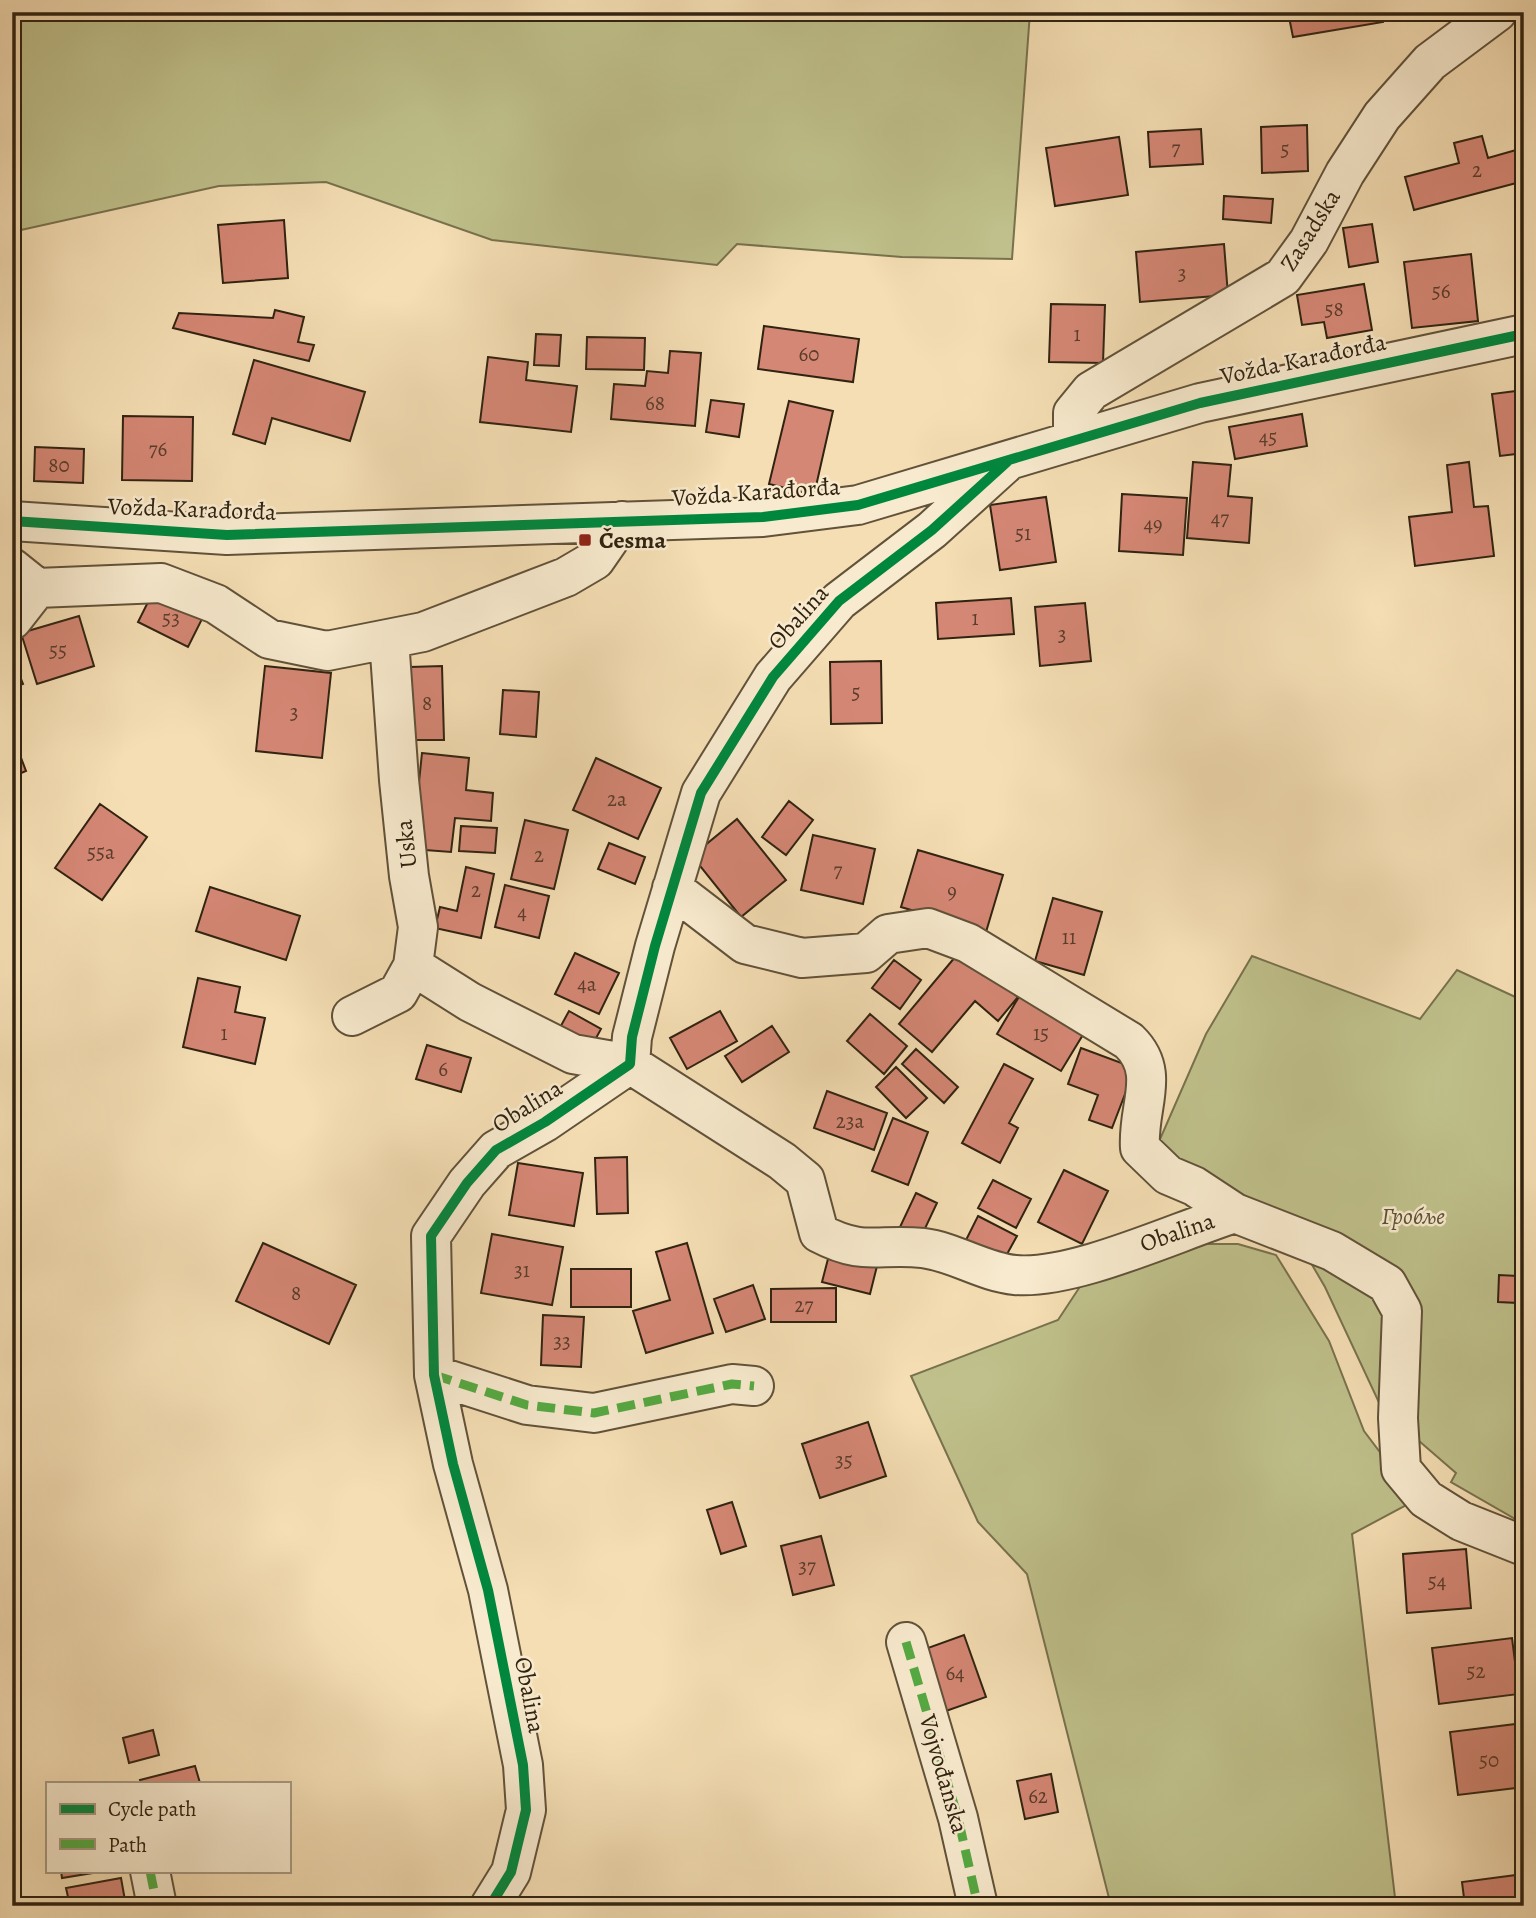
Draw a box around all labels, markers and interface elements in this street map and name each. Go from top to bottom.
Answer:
house number: 7 [1172,134,1181,162]
house number: 5 [1280,135,1290,163]
house number: 2 [1472,156,1482,184]
street label: Zasadska [1272,182,1348,277]
house number: 3 [1178,259,1186,287]
house number: 56 [1432,277,1451,305]
house number: 58 [1324,295,1344,323]
house number: 1 [1073,320,1081,348]
street label: Vožda Karađorđa [1216,326,1390,392]
house number: 60 [799,340,819,368]
house number: 68 [645,389,665,417]
house number: 45 [1259,423,1277,451]
house number: 76 [149,435,168,463]
house number: 80 [48,451,70,479]
street label: Vožda Karađorđa [670,470,842,514]
street label: Vožda Karađorđa [106,490,278,528]
house number: 47 [1211,504,1229,532]
house number: 49 [1143,510,1163,538]
house number: 51 [1015,519,1031,547]
place label: Česma [599,524,666,556]
marker: Česma [577,532,593,548]
street label: Obalina [760,577,836,656]
house number: 53 [162,604,180,632]
house number: 1 [971,604,979,632]
house number: 3 [1058,620,1066,648]
house number: 55 [49,636,67,664]
house number: 5 [851,678,861,706]
house number: 8 [422,689,432,717]
house number: 3 [290,698,298,726]
house number: 2a [607,785,627,813]
street label: Uska [387,817,424,870]
house number: 55a [87,838,115,866]
house number: 2 [534,841,544,869]
house number: 7 [834,856,843,884]
house number: 2 [471,876,481,904]
house number: 9 [947,877,957,905]
house number: 4 [517,898,527,926]
house number: 11 [1062,923,1076,951]
house number: 4a [577,970,597,998]
house number: 1 [220,1019,228,1047]
house number: 15 [1033,1019,1049,1047]
house number: 6 [438,1055,448,1083]
street label: Obalina [486,1072,569,1140]
house number: 23a [836,1107,864,1135]
park label: Гробље [1381,1200,1445,1232]
street label: Obalina [1135,1204,1219,1260]
house number: 31 [514,1256,530,1284]
house number: 8 [291,1279,301,1307]
house number: 27 [795,1291,814,1319]
house number: 33 [553,1327,571,1355]
house number: 35 [835,1446,853,1474]
house number: 37 [798,1552,816,1580]
house number: 54 [1428,1567,1446,1595]
street label: Obalina [507,1654,553,1737]
house number: 52 [1466,1657,1486,1685]
house number: 64 [945,1659,965,1687]
street label: Vojvođanska [911,1710,976,1838]
house number: 50 [1479,1746,1499,1774]
legend [46,1782,290,1872]
house number: 62 [1028,1782,1048,1810]
text: Cycle path [108,1795,197,1823]
text: Path [108,1831,147,1859]

